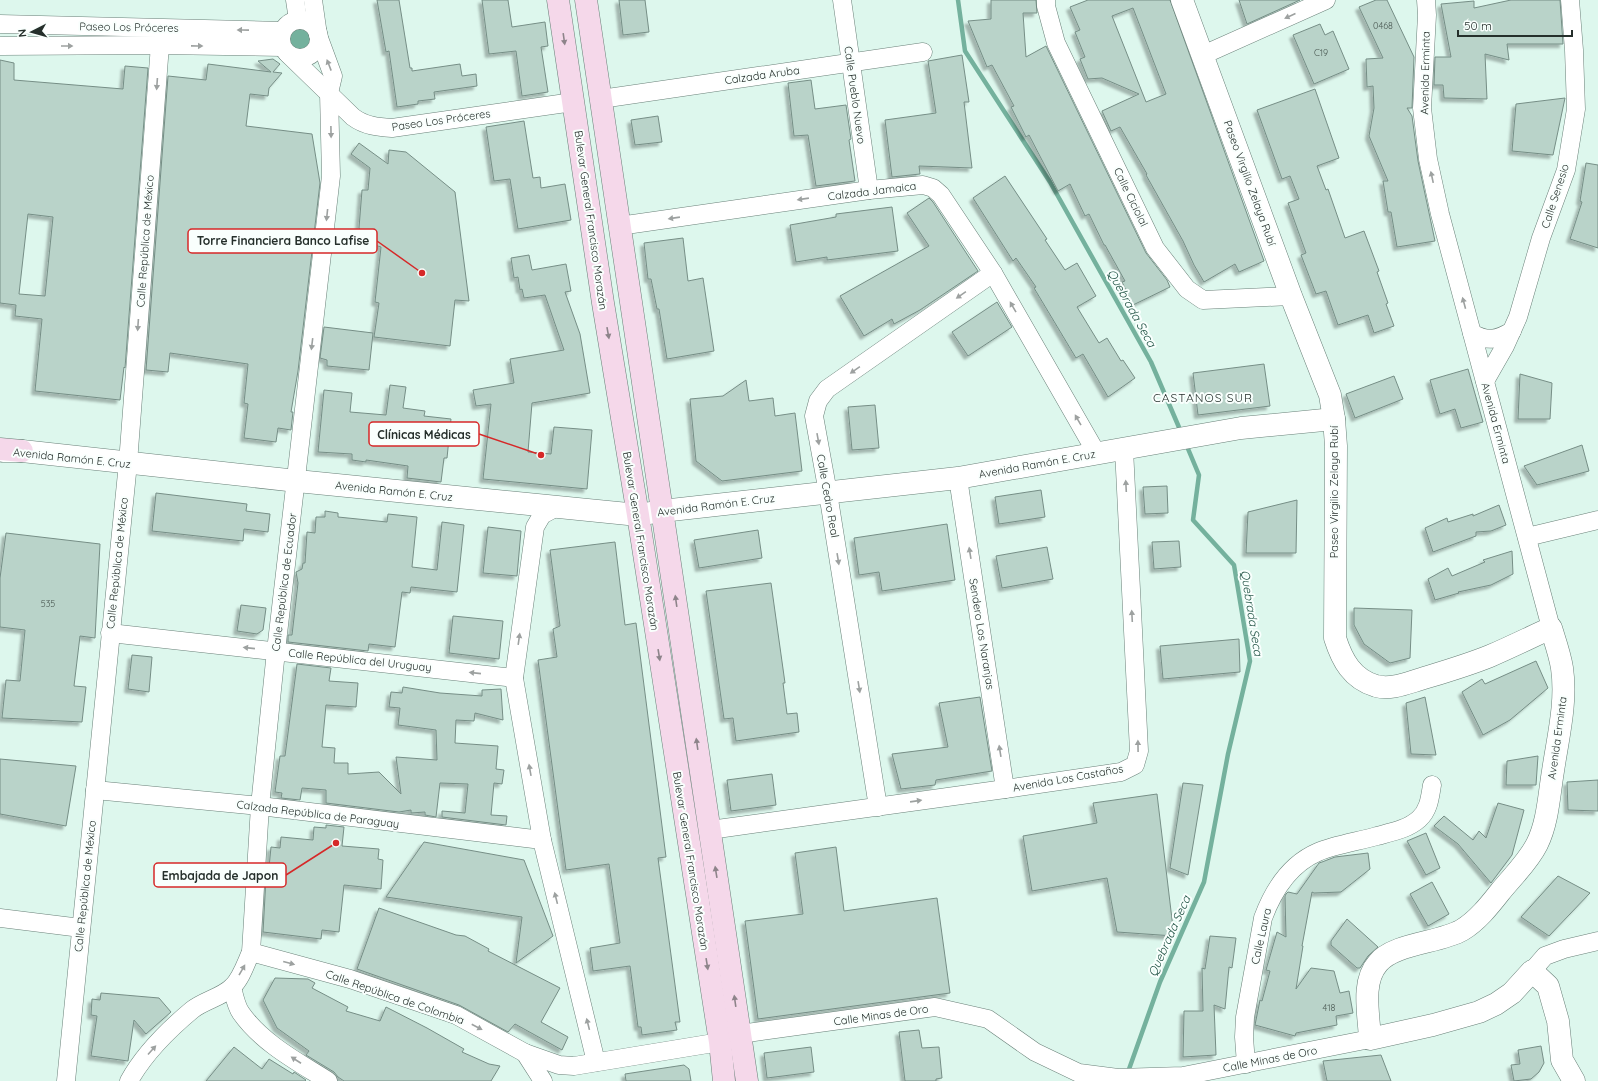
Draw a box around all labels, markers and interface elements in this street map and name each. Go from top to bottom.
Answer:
north arrow [12,12,52,52]
scale bar [1458,12,1572,38]
one-way arrow [1284,13,1296,19]
text: 50 m [1464,18,1492,33]
street label: Paseo Los Próceres [79,19,179,35]
house number: 0468 [1373,20,1393,31]
one-way arrow [237,27,249,34]
text: N [15,28,29,38]
street label: Avenida Erminta [1417,31,1433,115]
one-way arrow [561,33,567,45]
one-way arrow [191,42,203,49]
one-way arrow [61,43,74,49]
street label: Calle Pueblo Nuevo [841,45,869,145]
house number: C19 [1314,47,1328,58]
one-way arrow [326,59,332,71]
street label: Calzada Aruba [724,63,800,87]
one-way arrow [154,78,161,90]
street label: Paseo Los Próceres [391,106,491,134]
street label: Paseo Virgilio Zelaya Rubí [1221,118,1279,248]
one-way arrow [328,126,334,139]
street label: Bulevar General Francisco Morazán [571,129,611,311]
street label: Calle Senesio [1538,162,1572,230]
street label: Calle Ciciolal [1111,165,1151,229]
one-way arrow [1428,171,1434,183]
street label: Calle República de México [133,174,157,308]
street label: Calzada Jamaica [827,179,917,203]
one-way arrow [797,196,809,202]
one-way arrow [324,208,330,221]
one-way arrow [668,215,681,221]
callout: Torre Financiera Banco Lafise [188,229,377,253]
text: Torre Financiera Banco Lafise [197,233,369,248]
water label: Quebrada Seca [1104,266,1160,350]
one-way arrow [956,291,967,299]
one-way arrow [1460,297,1466,310]
one-way arrow [1009,301,1016,313]
one-way arrow [135,319,142,331]
one-way arrow [605,327,611,339]
one-way arrow [309,338,315,350]
one-way arrow [850,366,860,374]
street label: Avenida Erminta [1478,381,1514,465]
district label: CASTANOS SUR [1153,390,1253,405]
one-way arrow [1074,414,1081,426]
callout: Clínicas Médicas [369,422,479,446]
street label: Paseo Virgilio Zelaya Rubí [1327,425,1341,558]
text: Clínicas Médicas [377,427,471,442]
one-way arrow [815,433,821,445]
street label: Avenida Ramón E. Cruz [13,445,131,471]
street label: Avenida Ramón E. Cruz [978,447,1096,481]
street label: Bulevar General Francisco Morazán [620,450,662,632]
street label: Calle Cedro Real [814,453,842,539]
street label: Avenida Ramón E. Cruz [335,478,453,504]
one-way arrow [1122,480,1129,492]
street label: Avenida Ramón E. Cruz [657,491,775,519]
street label: Calle República de México [103,496,131,630]
street label: Calle República de Ecuador [269,511,300,652]
one-way arrow [967,547,973,559]
one-way arrow [835,553,841,565]
water label: Quebrada Seca [1238,569,1266,658]
street label: Sendero Los Naranjas [966,577,998,691]
one-way arrow [673,595,679,607]
house number: 535 [41,598,55,609]
one-way arrow [1129,609,1135,622]
one-way arrow [516,633,522,645]
one-way arrow [243,645,255,651]
street label: Calle República del Uruguay [288,646,432,674]
one-way arrow [656,649,662,661]
one-way arrow [469,670,481,677]
one-way arrow [856,681,862,693]
street label: Avenida Erminta [1544,696,1570,780]
one-way arrow [694,738,700,750]
one-way arrow [1135,739,1141,752]
one-way arrow [997,745,1003,757]
street label: Avenida Los Castaños [1012,761,1124,795]
one-way arrow [527,764,533,777]
street label: Bulevar General Francisco Morazán [670,770,712,952]
street label: Calzada República de Paraguay [236,797,400,831]
one-way arrow [910,798,922,804]
street label: Calle República de México [71,819,99,953]
callout: Embajada de Japon [154,863,286,887]
one-way arrow [713,866,719,878]
text: Embajada de Japon [162,868,278,883]
one-way arrow [553,891,559,903]
water label: Quebrada Seca [1145,893,1194,979]
street label: Calle Laura [1248,906,1274,966]
one-way arrow [704,957,710,970]
one-way arrow [282,960,295,966]
one-way arrow [239,964,246,976]
street label: Calle República de Colombia [324,967,466,1027]
one-way arrow [732,995,738,1007]
street label: Calle Minas de Oro [833,1001,930,1029]
house number: 418 [1323,1002,1336,1013]
one-way arrow [585,1017,591,1029]
one-way arrow [472,1024,483,1030]
street label: Calle Minas de Oro [1222,1043,1319,1075]
one-way arrow [147,1045,157,1055]
one-way arrow [291,1056,301,1064]

